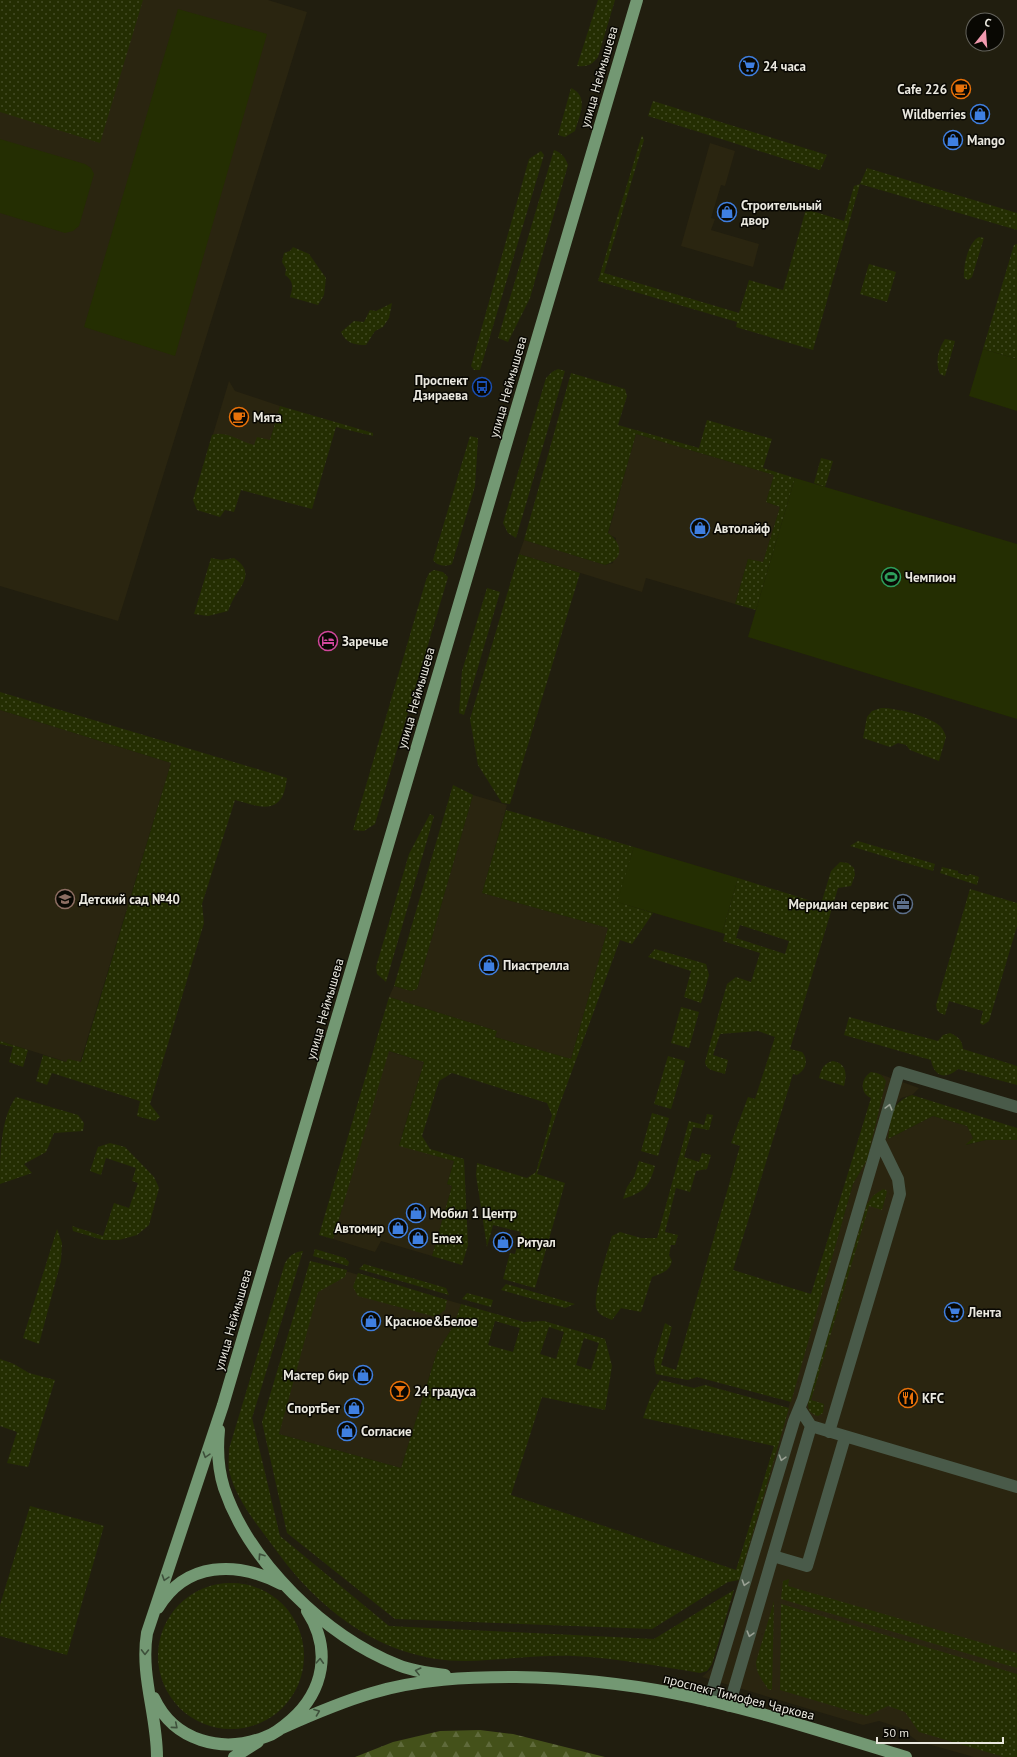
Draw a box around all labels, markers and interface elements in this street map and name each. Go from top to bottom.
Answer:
north arrow [965,12,1005,52]
text: С [983,15,993,30]
street label: улица Неймышева [576,24,622,130]
supermarket icon: 24 часа [738,55,760,77]
place label: 24 часа [763,58,806,75]
cafe icon: Cafe 226 [950,78,972,100]
place label: Cafe 226 [897,81,947,98]
shop icon: Wildberries [969,103,991,125]
place label: Wildberries [902,106,967,123]
shop icon: Mango [942,129,964,151]
place label: Mango [967,132,1005,149]
place label: Строительный двор [740,197,822,229]
shop icon: Строительный двор [716,201,738,223]
street label: улица Неймышева [485,334,531,440]
place label: Проспект Дзираева [413,372,469,404]
bus stop icon: Проспект Дзираева [471,376,493,398]
cafe icon: Мята [228,406,250,428]
place label: Мята [253,409,282,426]
shop icon: Автолайф [689,517,711,539]
place label: Автолайф [714,520,770,537]
sports icon: Чемпион [880,566,902,588]
place label: Чемпион [905,569,956,586]
hotel icon: Заречье [317,630,339,652]
place label: Заречье [342,633,389,650]
street label: улица Неймышева [393,645,439,751]
school or university icon: Детский сад №40 [54,888,76,910]
place label: Детский сад №40 [79,891,180,908]
office icon: Меридиан сервис [892,893,914,915]
place label: Меридиан сервис [788,896,889,913]
shop icon: Пиастрелла [478,954,500,976]
street label: улица Неймышева [302,956,348,1062]
place label: Пиастрелла [503,957,569,974]
one-way arrow [884,1104,893,1111]
shop icon: Мобил 1 Центр [405,1202,427,1224]
place label: Мобил 1 Центр [430,1205,517,1222]
shop icon: Автомир [387,1217,409,1239]
place label: Автомир [334,1220,384,1237]
shop icon: Emex [407,1227,429,1249]
place label: Emex [432,1230,463,1247]
shop icon: Ритуал [492,1231,514,1253]
place label: Ритуал [517,1234,556,1251]
street label: улица Неймышева [210,1267,256,1373]
supermarket icon: Лента [943,1301,965,1323]
place label: Лента [967,1304,1002,1321]
shop icon: Красное&Белое [360,1310,382,1332]
place label: Красное&Белое [385,1313,478,1330]
shop icon: Мастер бир [352,1364,374,1386]
place label: Мастер бир [283,1367,349,1384]
bar icon: 24 градуса [389,1380,411,1402]
place label: 24 градуса [414,1383,476,1400]
restaurant icon: KFC [897,1387,919,1409]
place label: KFC [922,1390,944,1407]
shop icon: СпортБет [343,1397,365,1419]
place label: СпортБет [287,1400,341,1417]
shop icon: Согласие [336,1420,358,1442]
place label: Согласие [361,1423,412,1440]
one-way arrow [202,1451,211,1458]
one-way arrow [778,1454,787,1461]
one-way arrow [259,1553,266,1560]
one-way arrow [161,1574,170,1581]
one-way arrow [741,1579,750,1586]
one-way arrow [746,1630,755,1637]
one-way arrow [141,1649,149,1655]
one-way arrow [316,1658,325,1664]
one-way arrow [415,1667,421,1675]
street label: проспект Тимофея Чаркова [662,1670,816,1724]
one-way arrow [314,1709,321,1717]
scale bar [877,1719,1003,1745]
one-way arrow [171,1722,178,1729]
text: 50 m [883,1725,909,1740]

